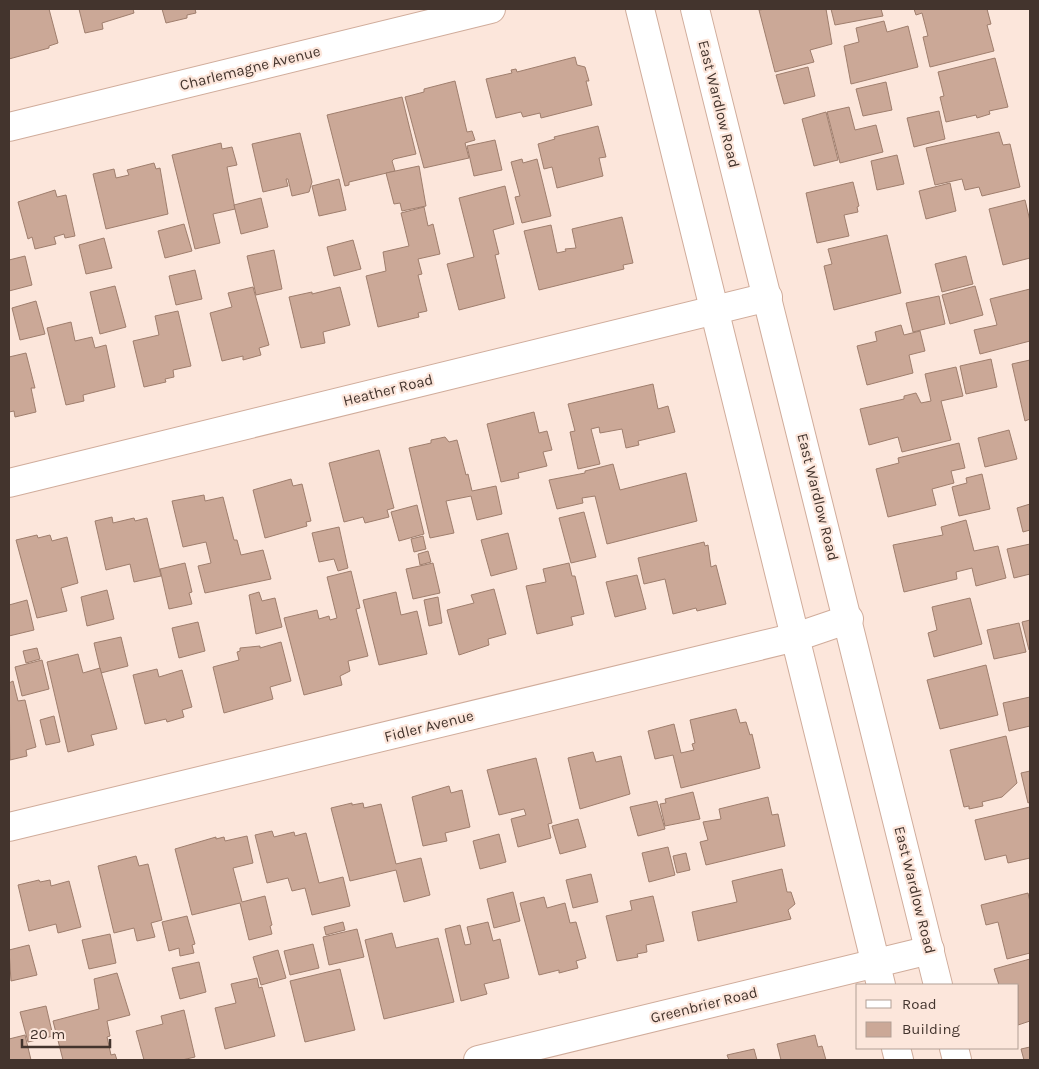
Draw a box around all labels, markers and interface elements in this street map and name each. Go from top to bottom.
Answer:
street label: East Wardlow Road [694,38,744,170]
street label: Charlemagne Avenue [178,42,322,94]
street label: Heather Road [341,370,435,410]
street label: East Wardlow Road [793,431,843,563]
street label: Fidler Avenue [382,706,476,746]
street label: East Wardlow Road [890,824,940,956]
street label: Greenbrier Road [649,983,759,1027]
legend [856,984,1019,1049]
text: Road [902,995,937,1013]
scale bar [22,1016,110,1048]
text: Building [902,1020,960,1038]
text: 20 m [30,1025,65,1043]

